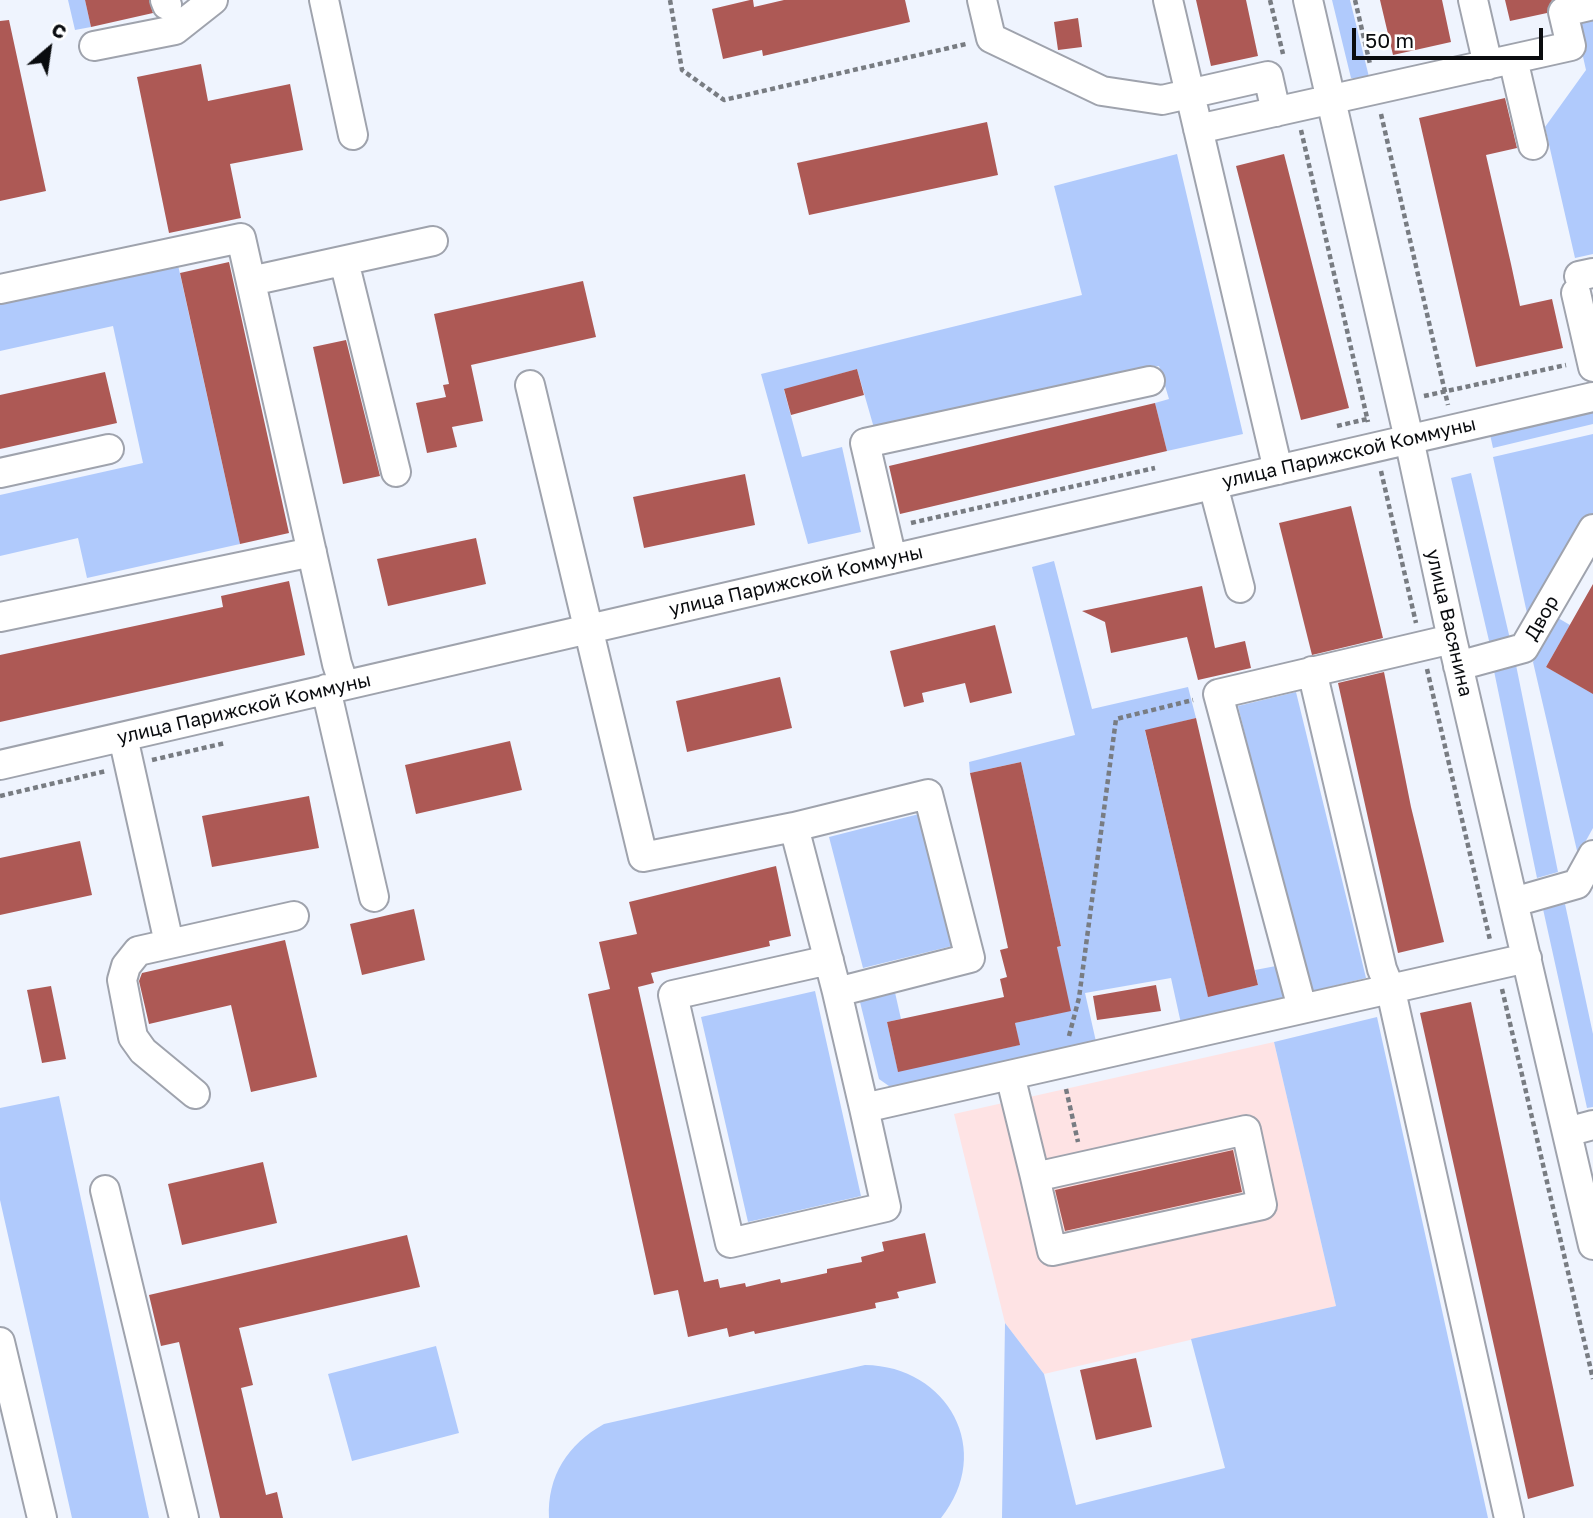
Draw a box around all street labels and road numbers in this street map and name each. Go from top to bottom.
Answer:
street label: улица Парижской Коммуны [1220,413,1478,493]
street label: улица Парижской Коммуны [667,541,925,621]
street label: улица Васянина [1421,547,1477,699]
street label: Двор [1520,592,1564,644]
street label: улица Парижской Коммуны [115,669,373,749]

